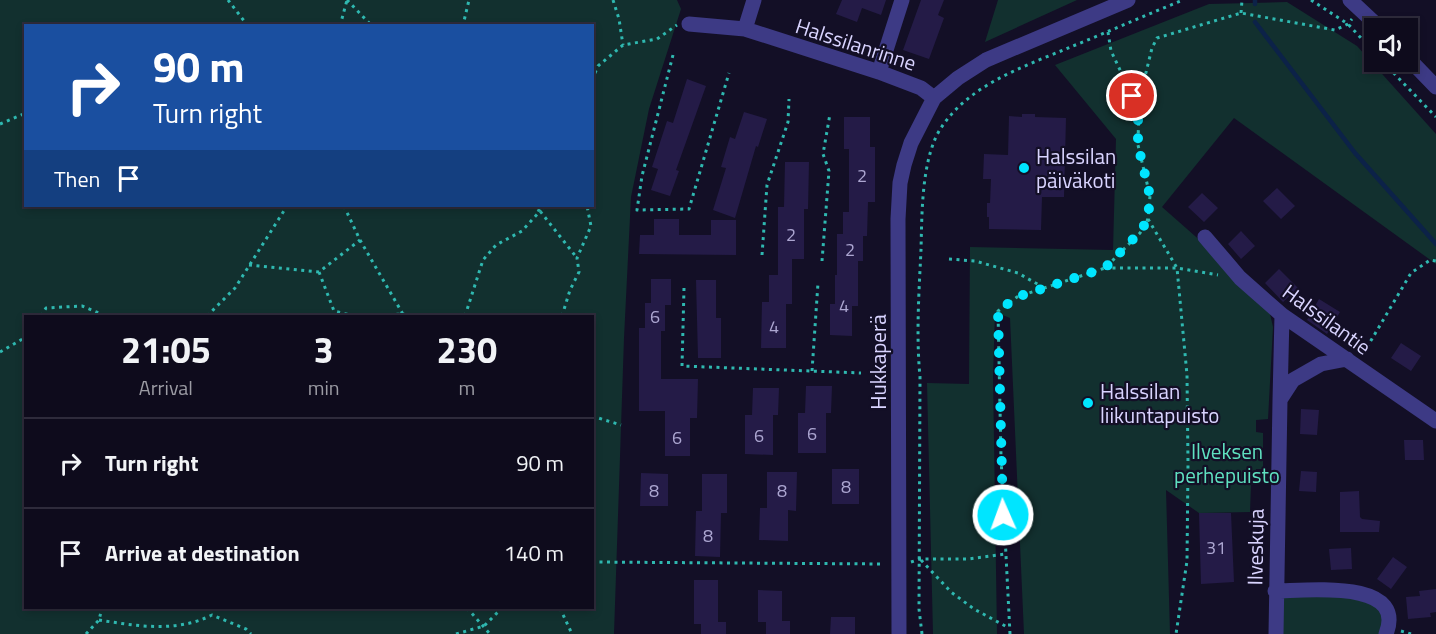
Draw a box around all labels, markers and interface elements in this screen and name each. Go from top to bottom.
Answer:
street label: Halssilanrinne [791,9,921,79]
map controls [1364,18,1418,72]
button: sound [1364,18,1418,72]
text: 90 m [153,34,245,98]
icon: right [54,48,132,126]
pin [1106,70,1157,121]
icon: arrive [1115,79,1148,112]
text: Turn right [153,92,262,133]
place label: Halssilan päiväkoti [1036,140,1116,196]
marker: Halssilan päiväkoti [1017,161,1031,175]
text: Then [54,162,100,196]
icon: arrive [112,162,145,195]
house number: 2 [857,162,867,189]
house number: 2 [786,221,796,248]
house number: 2 [845,236,855,263]
street label: Halssilantie [1276,276,1378,362]
house number: 4 [839,292,849,319]
house number: 6 [650,303,660,330]
house number: 4 [769,313,779,340]
street label: Hukkaperä [862,314,894,410]
text: 21:05 [121,322,211,377]
text: 3 [314,322,334,377]
text: 230 [437,322,497,377]
text: Arrival [139,372,193,403]
text: min [308,372,340,403]
text: m [458,372,475,403]
place label: Halssilan liikuntapuisto [1100,375,1219,431]
marker: Halssilan liikuntapuisto [1081,396,1095,410]
house number: 6 [807,420,817,447]
house number: 6 [754,422,764,449]
house number: 6 [672,424,682,451]
park label: Ilveksen perhepuisto [1174,435,1280,491]
text: Turn right [105,446,199,480]
text: 90 m [516,446,564,480]
icon: right [54,447,87,480]
house number: 8 [841,473,851,500]
house number: 8 [649,477,659,504]
house number: 8 [777,477,787,504]
position arrow [971,483,1035,547]
street label: Ilveskuja [1238,508,1272,586]
house number: 8 [703,522,713,549]
house number: 31 [1206,534,1226,561]
text: Arrive at destination [105,536,300,570]
text: 140 m [504,536,564,570]
icon: arrive [54,537,87,570]

